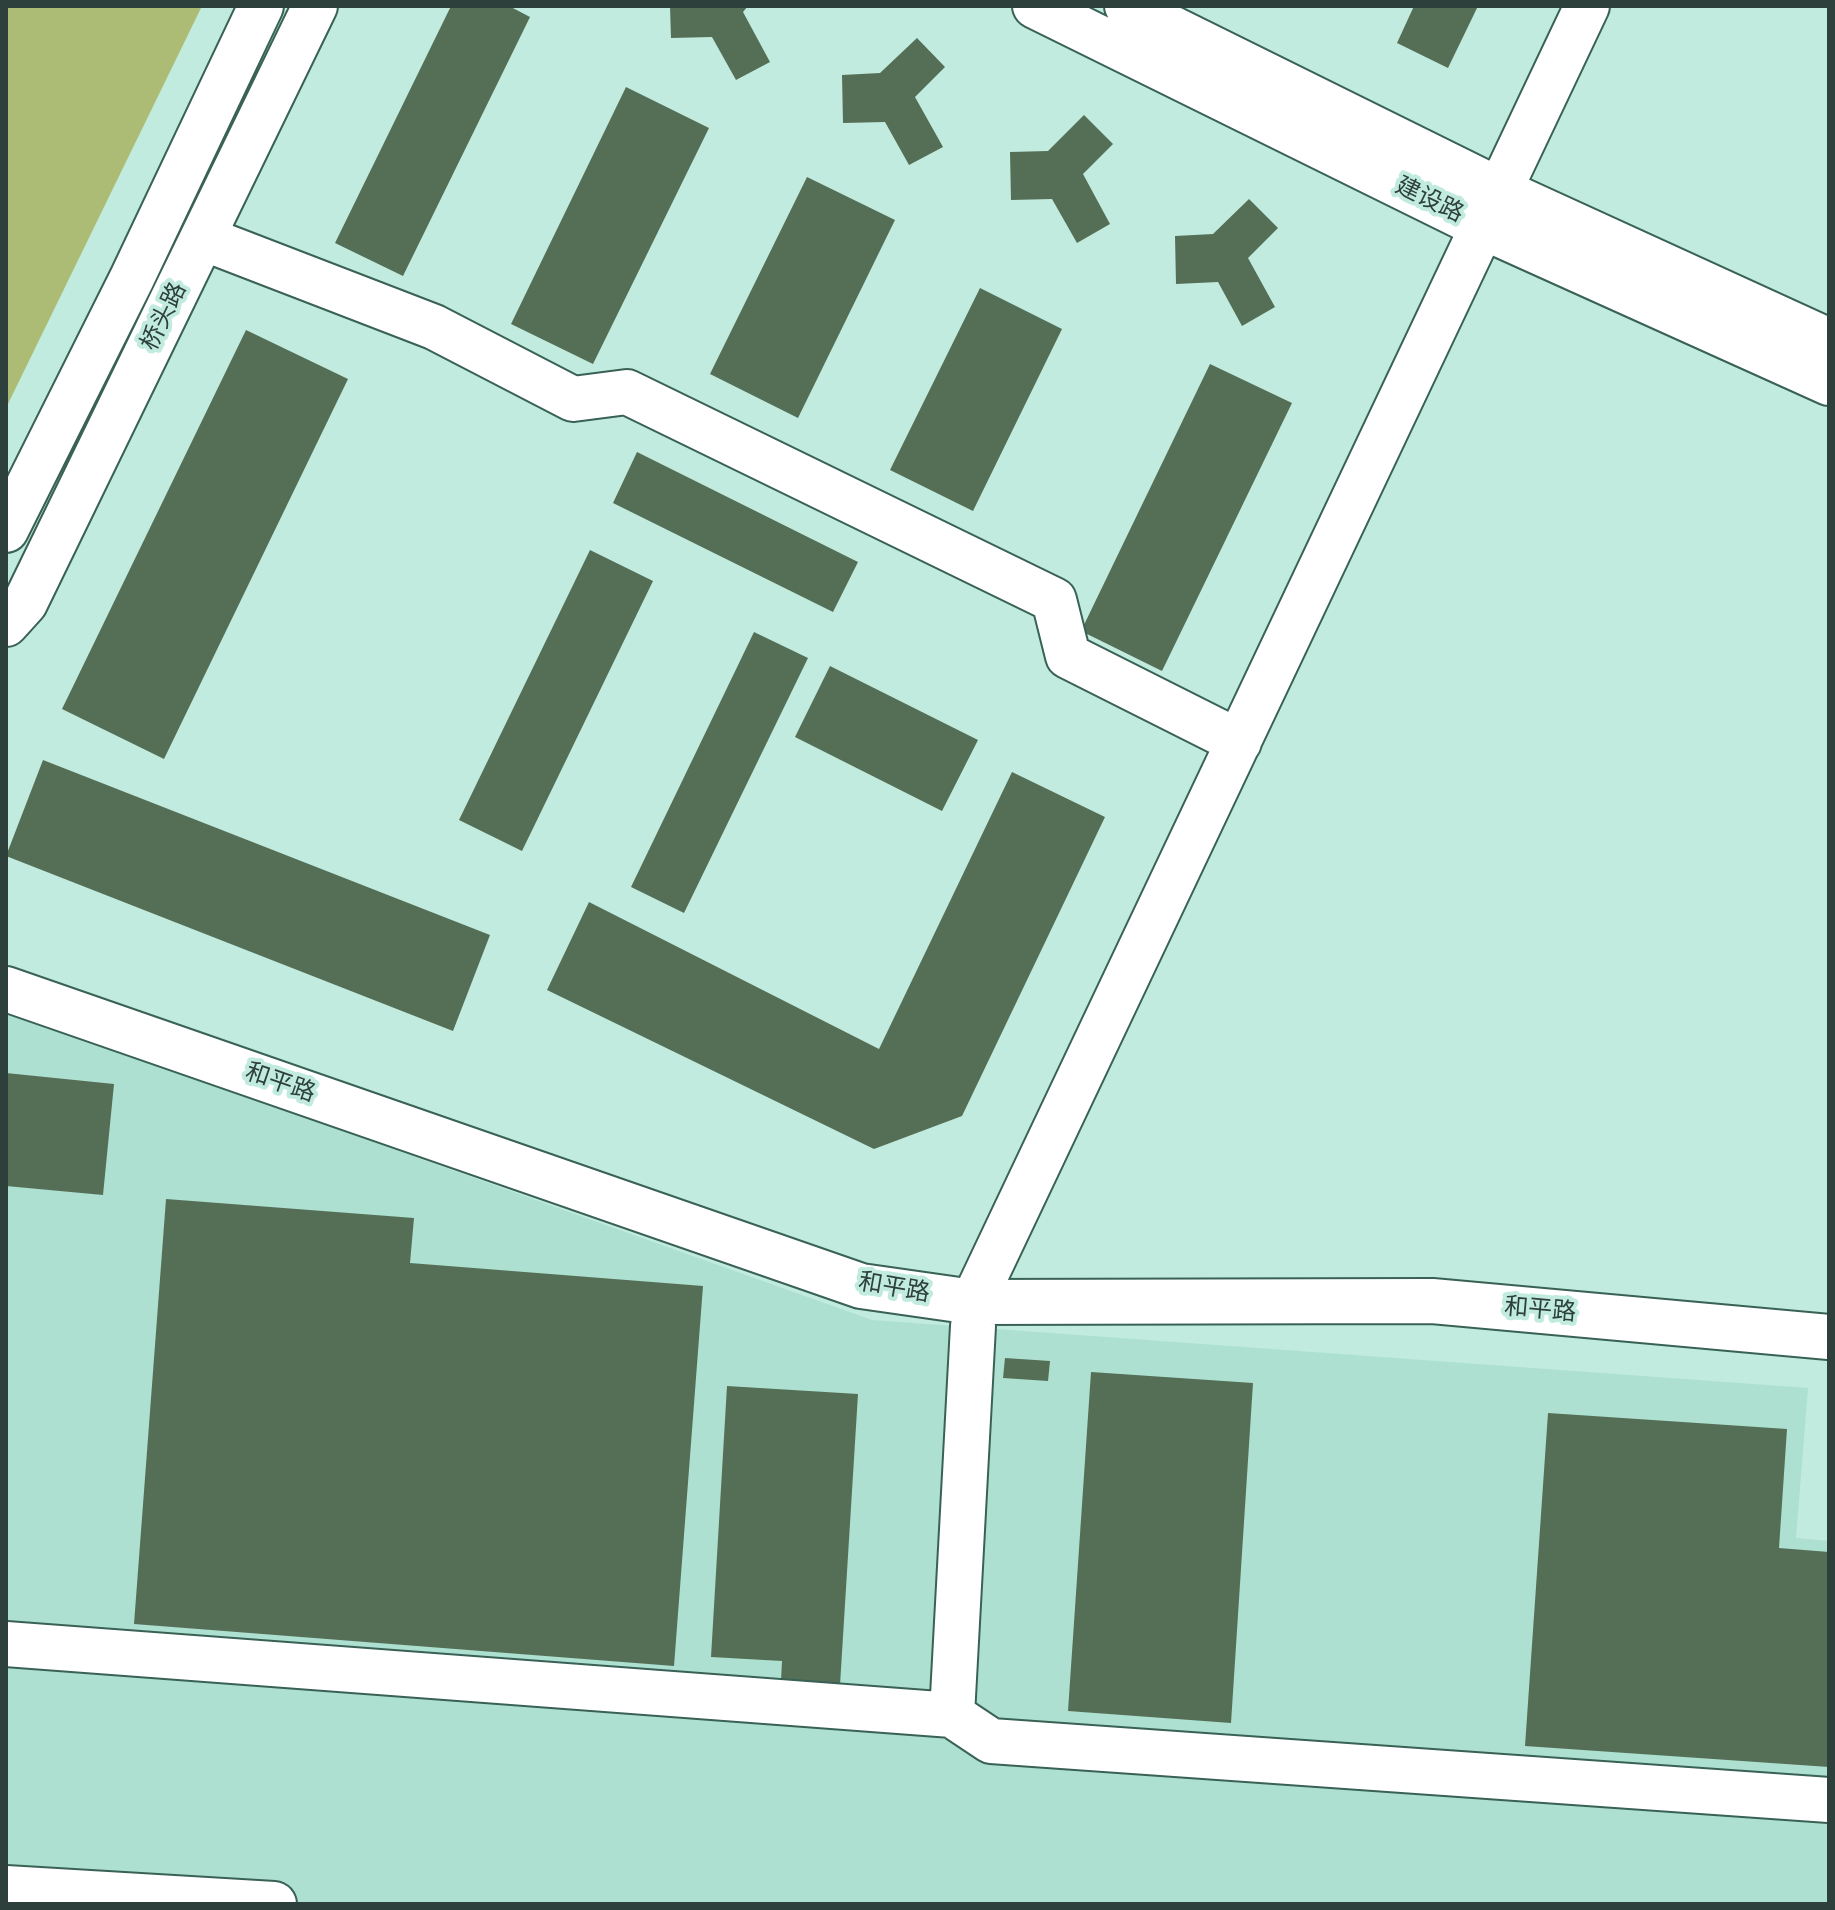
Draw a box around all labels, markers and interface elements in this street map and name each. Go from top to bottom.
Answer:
street label: 建设路 [1390,172,1468,230]
street label: 桥头路 [136,278,194,356]
street label: 和平路 [241,1059,319,1109]
street label: 和平路 [856,1269,932,1309]
street label: 和平路 [1503,1294,1577,1328]

